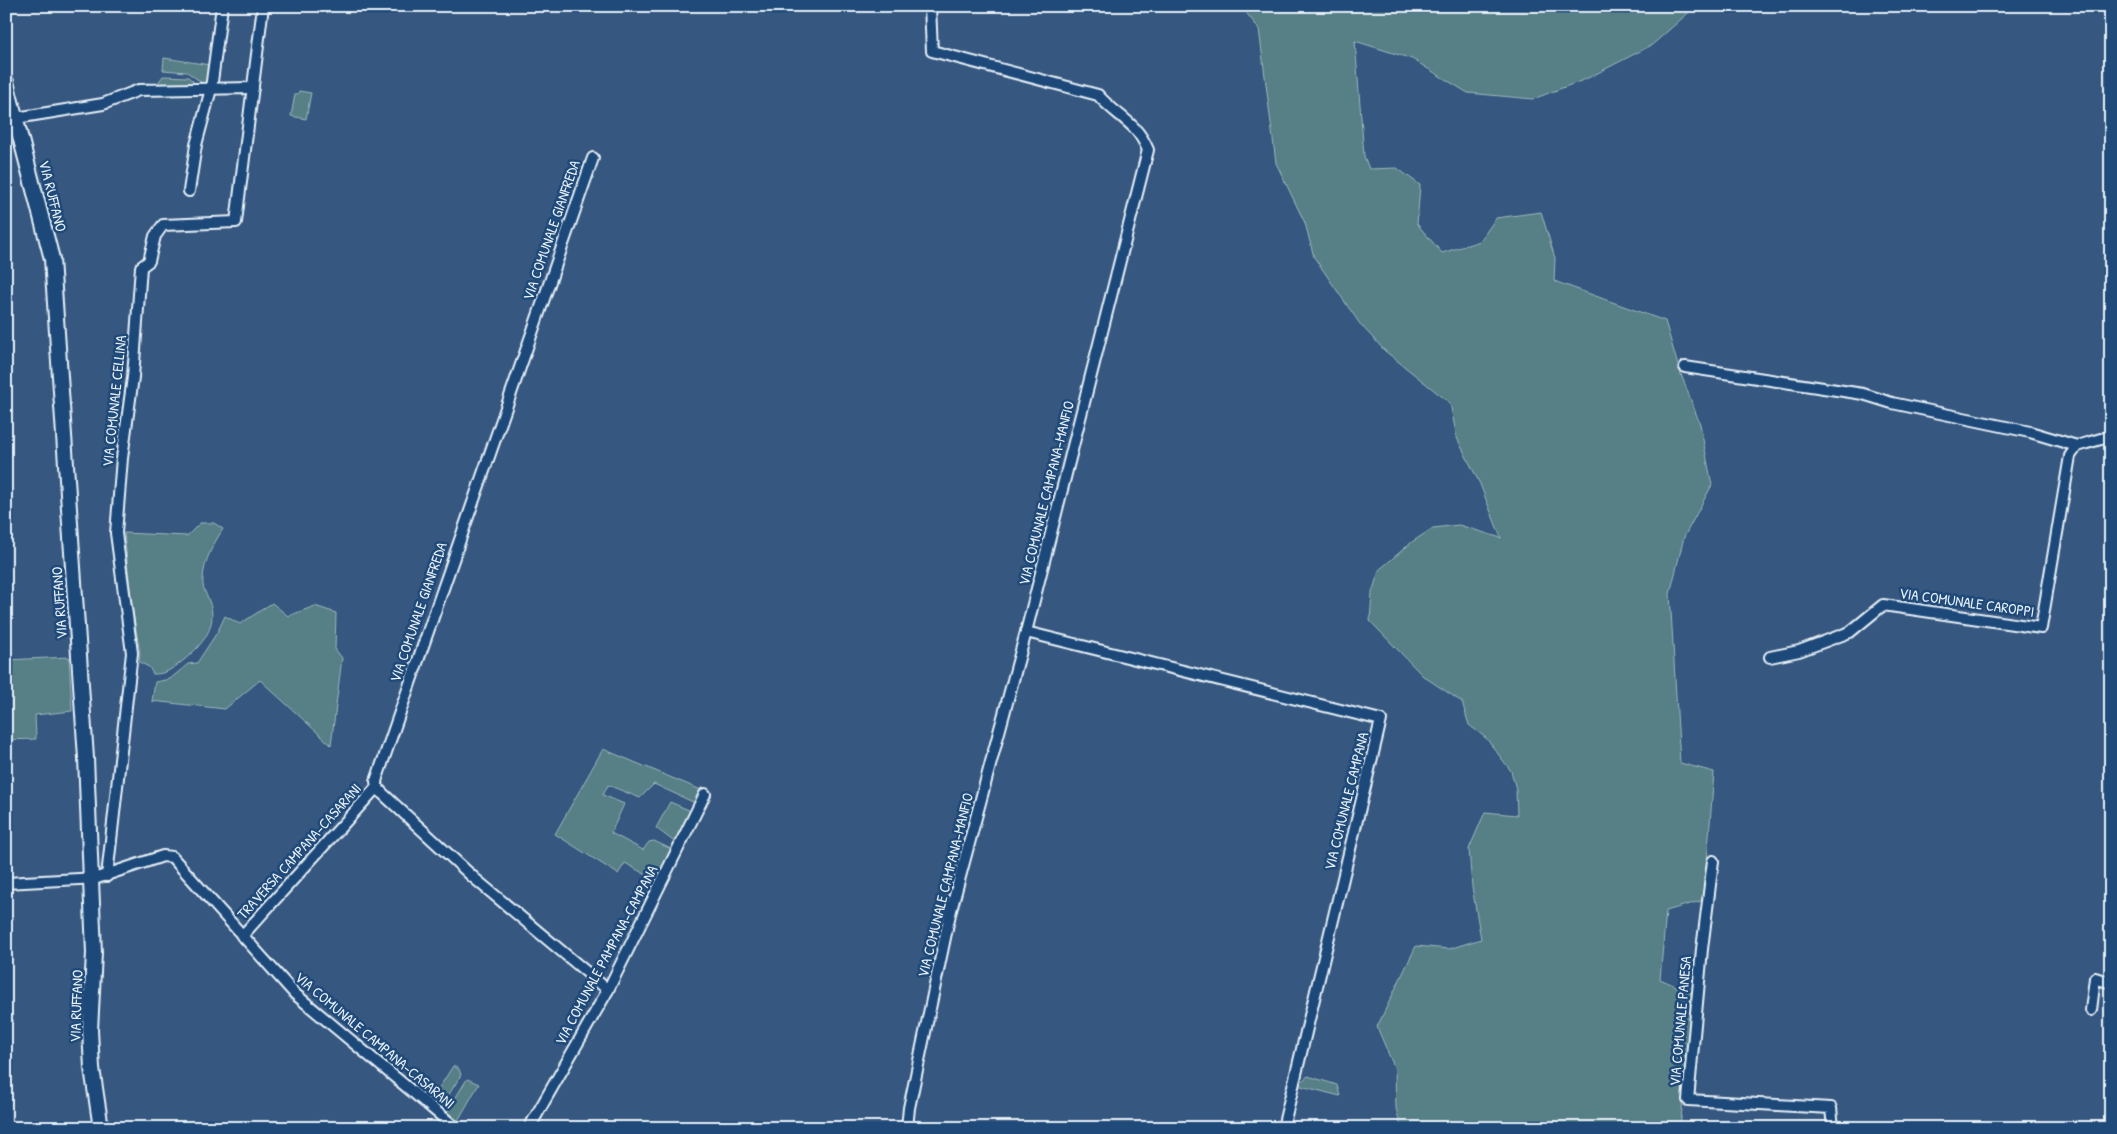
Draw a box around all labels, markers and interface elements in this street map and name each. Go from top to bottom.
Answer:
street label: VIA COMUNALE GIANFREDA [517,156,585,303]
street label: VIA RUFFANO [34,158,72,234]
street label: VIA COMUNALE CELLINA [97,333,131,468]
street label: VIA COMUNALE CAMPANA-MANFIO [1013,399,1079,587]
street label: VIA COMUNALE GIANFREDA [384,538,452,685]
street label: VIA RUFFANO [46,566,72,640]
street label: VIA COMUNALE CAROPPI [1898,582,2036,622]
street label: VIA COMUNALE CAMPANA [1319,729,1373,872]
street label: TRAVERSA CAMPANA-CASARANI [232,778,366,924]
street label: VIA COMUNALE CAMPANA-MANFIO [912,791,978,979]
street label: VIA COMUNALE PAMPANA-CAMPANA [550,861,663,1049]
street label: VIA COMUNALE PANESA [1664,954,1696,1087]
street label: VIA COMUNALE CAMPANA-CASARANI [290,967,460,1113]
street label: VIA RUFFANO [64,969,88,1043]

